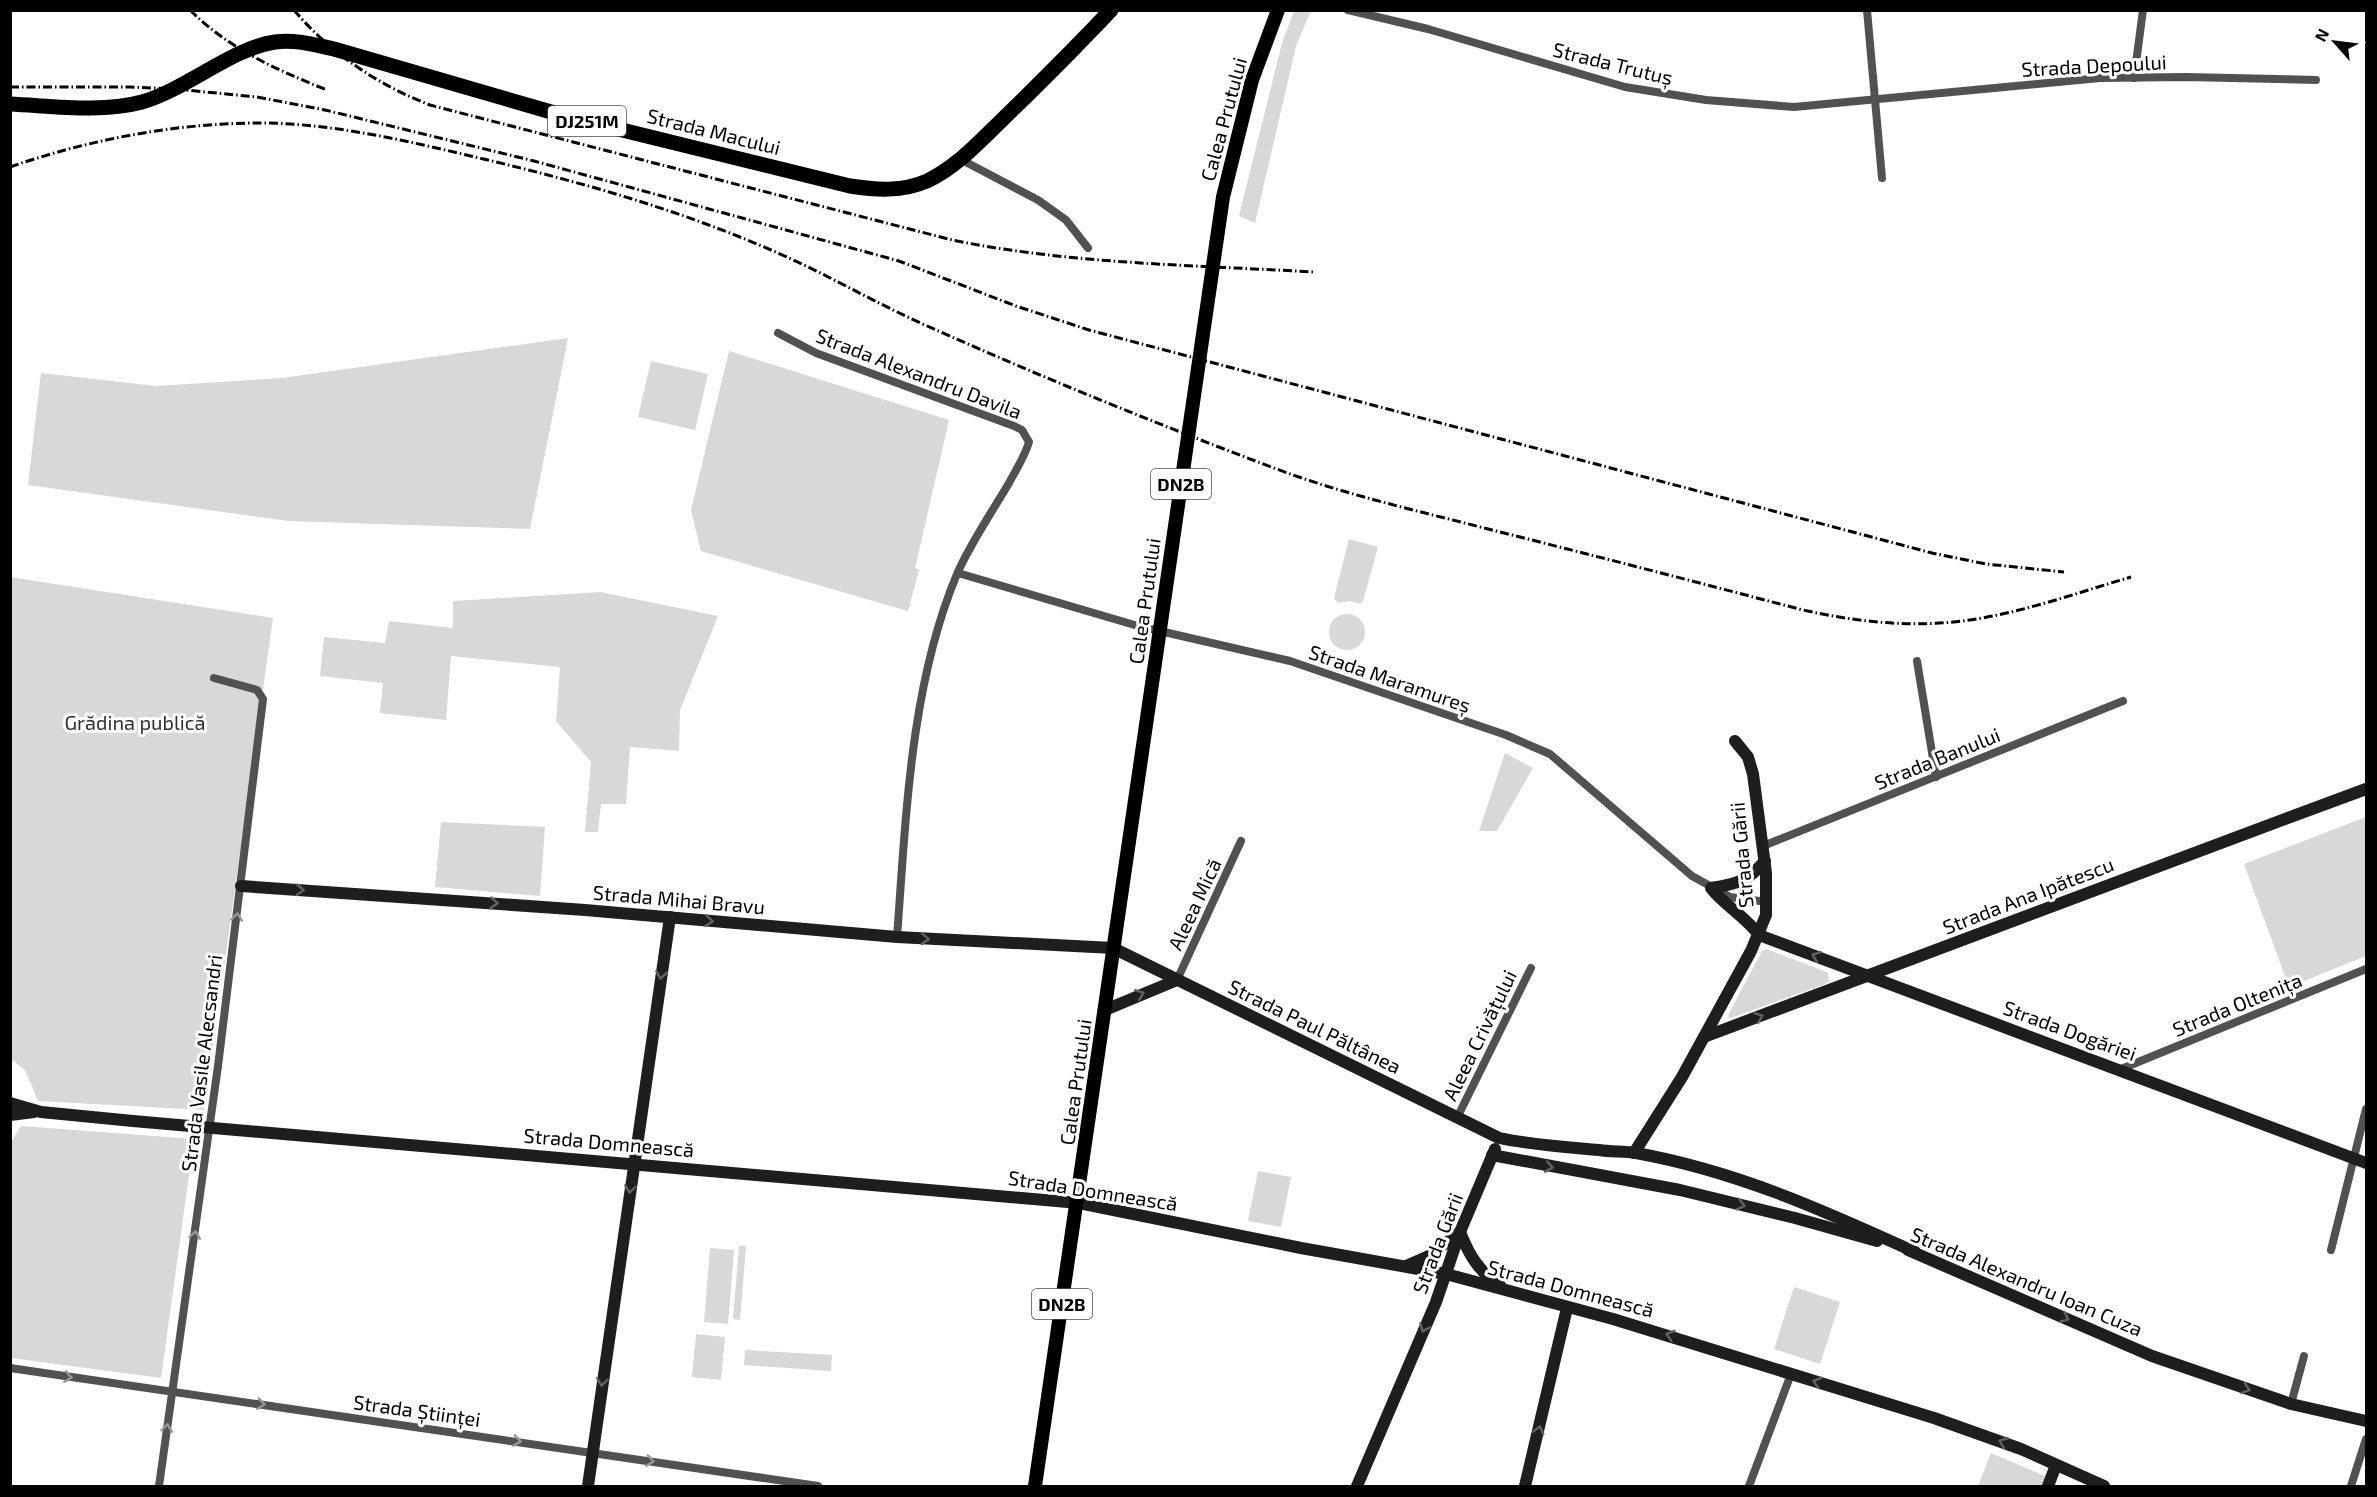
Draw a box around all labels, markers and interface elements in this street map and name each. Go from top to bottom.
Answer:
north arrow [2305,12,2365,72]
text: N [2310,25,2332,44]
street label: Strada Trutuș [1550,37,1675,91]
street label: Strada Depoului [2021,49,2167,81]
street label: Calea Prutului [1195,55,1251,183]
street label: Strada Macului [645,103,783,159]
road number: DJ251M [548,106,626,136]
street label: Strada Alexandru Davila [813,323,1025,423]
road number: DN2B [1151,469,1211,499]
street label: Calea Prutului [1123,536,1165,666]
street label: Strada Maramureș [1305,639,1474,719]
park label: Grădina publică [64,710,206,734]
street label: Strada Banului [1871,722,2003,794]
street label: Strada Gării [1724,801,1758,909]
street label: Strada Ana Ipătescu [1939,851,2117,939]
street label: Aleea Mică [1162,854,1226,954]
street label: Strada Mihai Bravu [592,880,766,918]
one-way arrow [295,883,304,896]
one-way arrow [490,896,499,909]
one-way arrow [230,913,243,922]
one-way arrow [705,914,714,927]
one-way arrow [920,932,929,945]
one-way arrow [1811,950,1822,963]
street label: Strada Vasile Alecsandri [176,953,226,1173]
street label: Aleea Crivățului [1437,966,1523,1105]
street label: Strada Oltenița [2169,967,2306,1043]
one-way arrow [656,971,668,980]
street label: Strada Paul Păltânea [1225,974,1405,1078]
one-way arrow [1135,988,1145,1001]
street label: Strada Dogăriei [2000,995,2140,1065]
one-way arrow [1753,1011,1764,1024]
street label: Calea Prutului [1054,1017,1096,1147]
street label: Strada Domnească [523,1123,695,1161]
one-way arrow [1544,1160,1554,1173]
street label: Strada Domnească [1007,1165,1179,1215]
one-way arrow [624,1184,636,1194]
street label: Strada Gării [1407,1189,1467,1297]
one-way arrow [1735,1197,1745,1210]
street label: Strada Alexandru Ioan Cuza [1908,1221,2146,1341]
one-way arrow [188,1231,200,1240]
street label: Strada Domnească [1485,1254,1657,1322]
road number: DN2B [1032,1289,1092,1319]
one-way arrow [2059,1311,2070,1323]
one-way arrow [1419,1322,1431,1333]
one-way arrow [1665,1330,1676,1342]
one-way arrow [64,1370,73,1382]
one-way arrow [597,1377,609,1387]
one-way arrow [1812,1377,1823,1389]
one-way arrow [2240,1381,2251,1394]
street label: Strada Științei [352,1389,482,1433]
one-way arrow [257,1398,266,1410]
one-way arrow [160,1424,173,1433]
one-way arrow [1531,1425,1544,1435]
one-way arrow [511,1434,521,1447]
one-way arrow [1998,1437,2009,1449]
one-way arrow [646,1455,655,1467]

